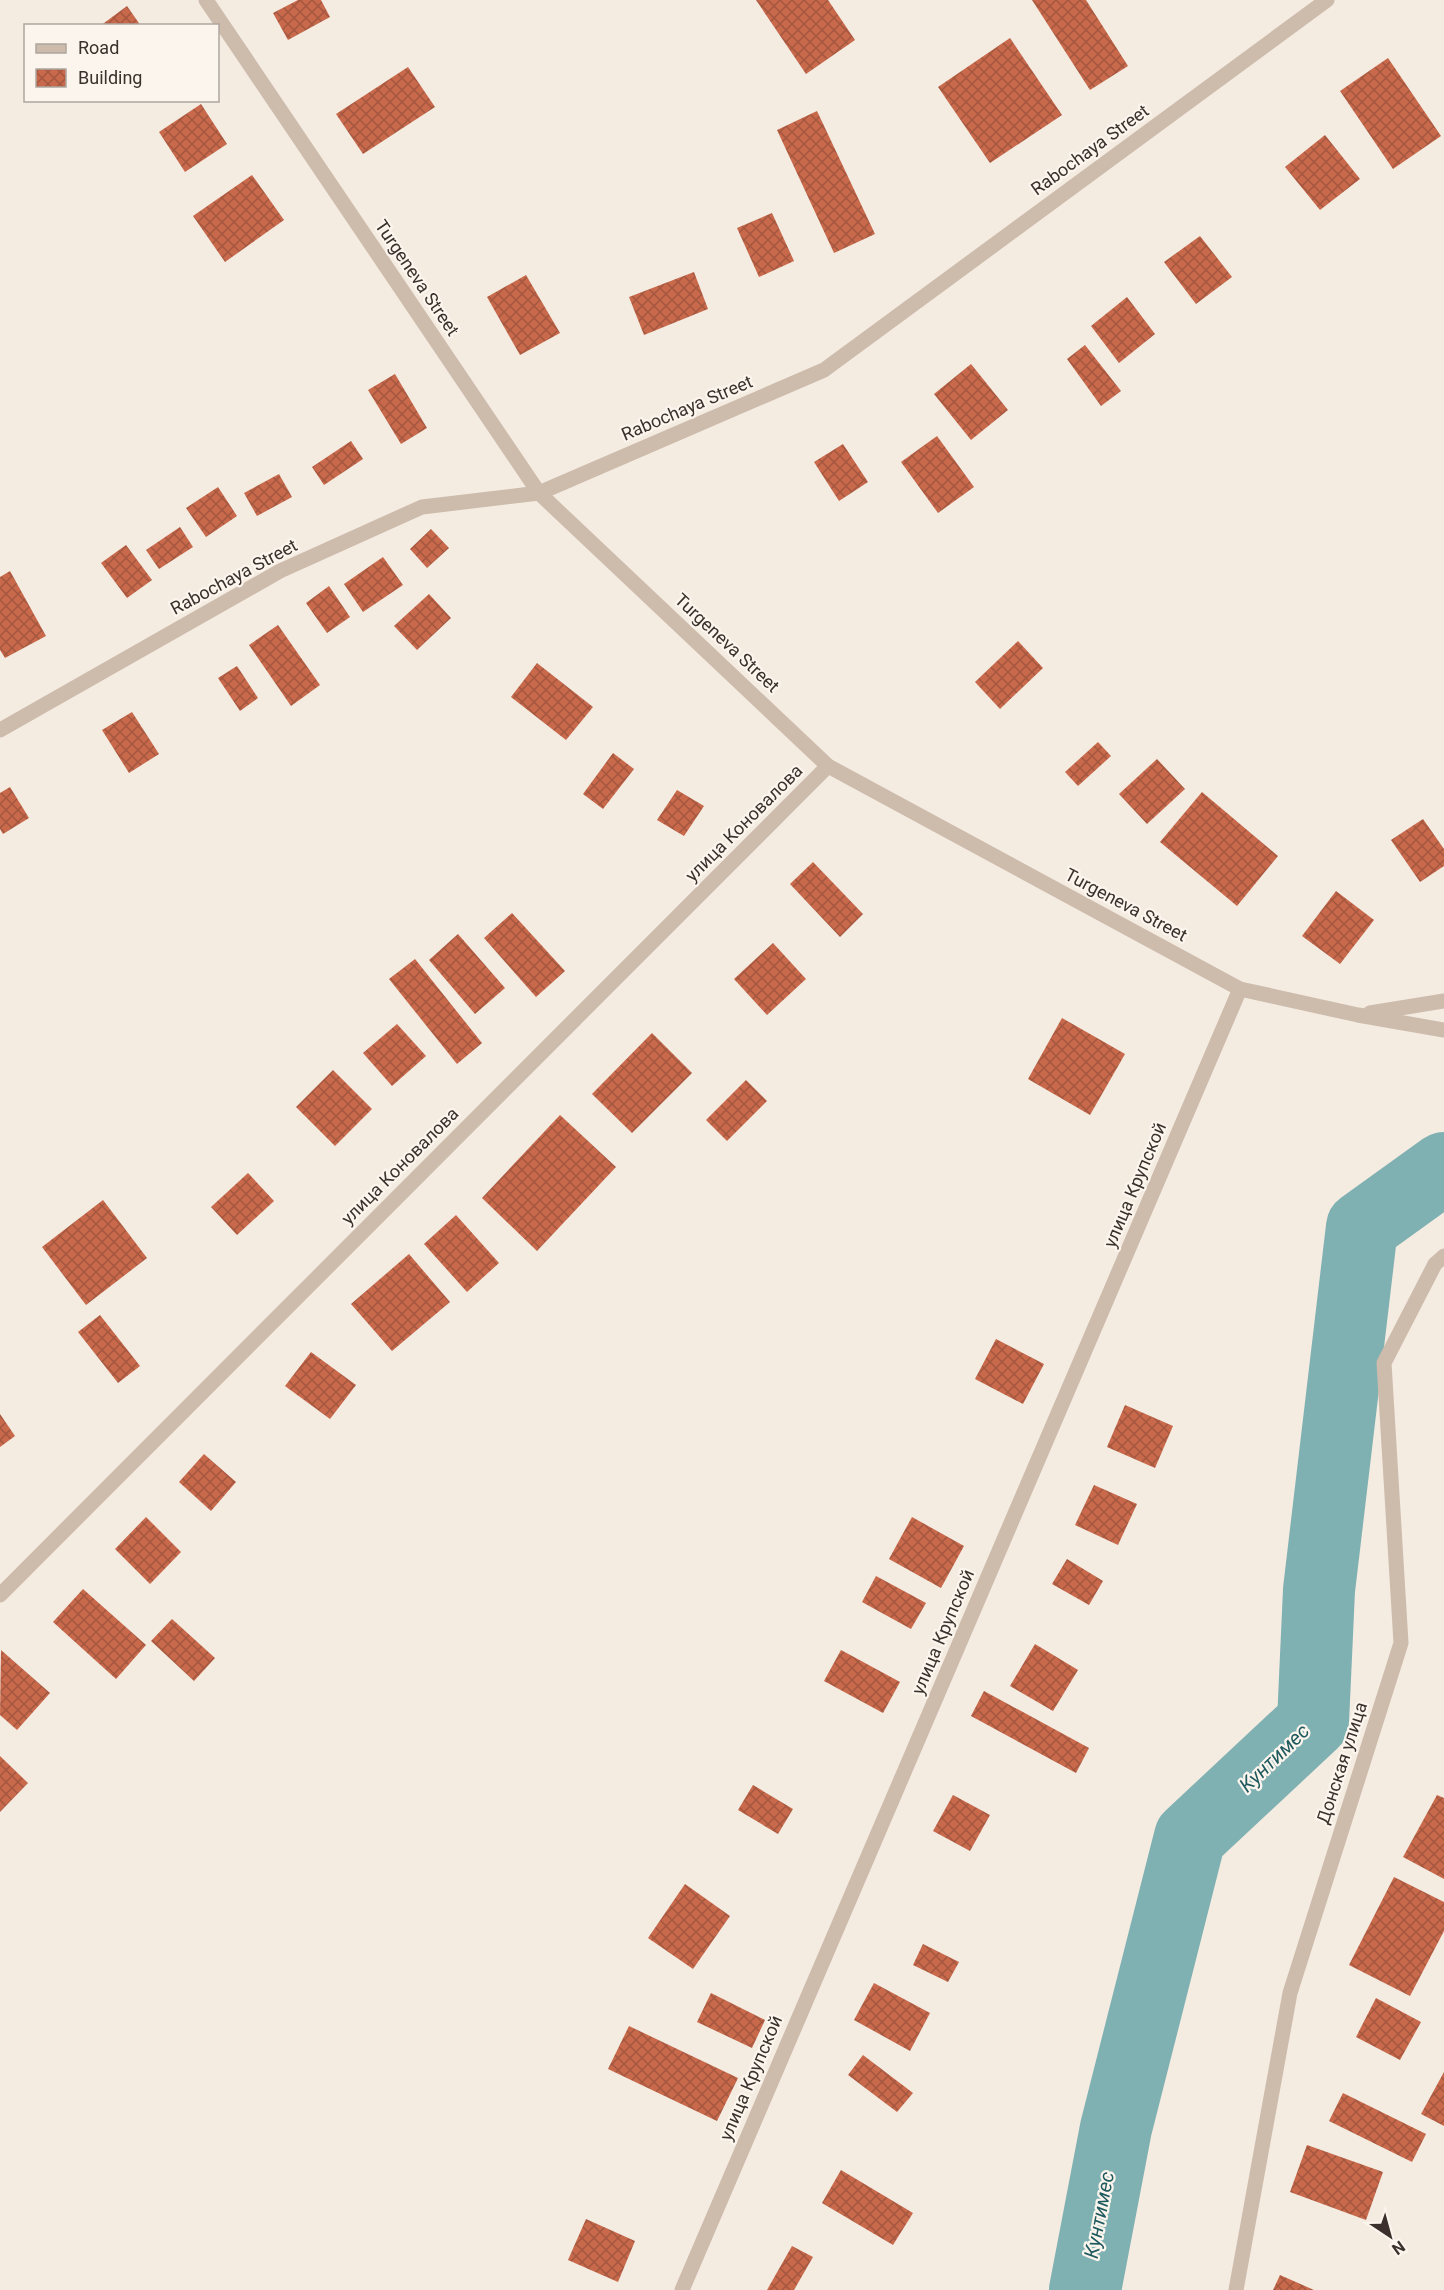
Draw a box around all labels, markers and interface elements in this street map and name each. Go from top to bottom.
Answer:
legend [24,24,219,102]
text: Road [78,37,119,58]
text: Building [78,67,142,88]
street label: Rabochaya Street [1027,100,1153,199]
street label: Turgeneva Street [371,216,464,340]
street label: Rabochaya Street [618,370,756,445]
street label: Rabochaya Street [167,534,301,619]
street label: Turgeneva Street [671,589,784,696]
street label: улица Коновалова [681,760,807,886]
street label: Turgeneva Street [1062,864,1191,946]
street label: улица Коновалова [337,1103,463,1229]
street label: улица Крупской [1099,1119,1170,1250]
street label: улица Крупской [907,1566,978,1697]
street label: Донская улица [1312,1699,1371,1826]
water label: Кунтимес [1234,1719,1314,1797]
street label: улица Крупской [715,2012,786,2143]
water label: Кунтимес [1079,2170,1119,2260]
north arrow [1360,2206,1420,2266]
text: N [1388,2237,1409,2259]

